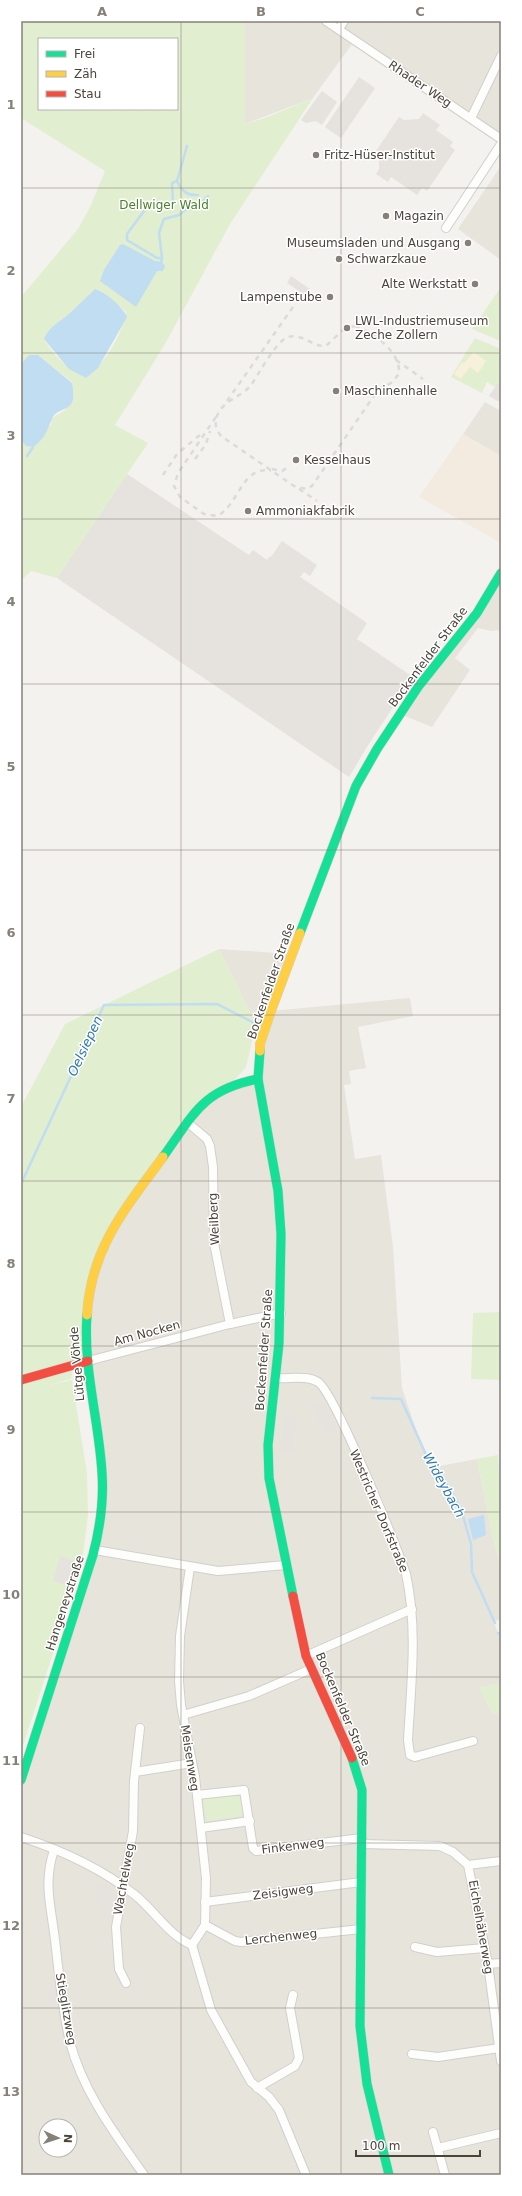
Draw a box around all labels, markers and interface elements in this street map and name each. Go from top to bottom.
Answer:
text: A [97,4,107,19]
text: B [256,4,266,19]
text: C [415,4,425,19]
legend [38,38,178,110]
text: Frei [74,47,95,61]
street label: Rhader Weg [386,58,454,110]
text: Zäh [74,67,97,81]
text: Stau [74,87,101,101]
text: 1 [6,97,16,112]
place label: Fritz-Hüser-Institut [324,148,435,162]
marker: Fritz-Hüser-Institut [311,150,321,160]
park label: Dellwiger Wald [119,198,209,212]
place label: Magazin [394,209,444,223]
marker: Magazin [381,211,391,221]
place label: Museumsladen und Ausgang [287,236,460,250]
marker: Museumsladen und Ausgang [463,238,473,248]
place label: Schwarzkaue [347,252,426,266]
marker: Schwarzkaue [334,254,344,264]
text: 2 [6,263,16,278]
place label: Alte Werkstatt [381,277,467,291]
marker: Alte Werkstatt [470,279,480,289]
place label: Lampenstube [240,290,322,304]
marker: Lampenstube [325,292,335,302]
place label: LWL-Industriemuseum Zeche Zollern [355,314,488,342]
marker: LWL-Industriemuseum Zeche Zollern [342,323,352,333]
place label: Maschinenhalle [344,384,437,398]
marker: Maschinenhalle [331,386,341,396]
text: 3 [6,428,16,443]
place label: Kesselhaus [304,453,371,467]
marker: Kesselhaus [291,455,301,465]
place label: Ammoniakfabrik [256,504,355,518]
marker: Ammoniakfabrik [243,506,253,516]
text: 4 [6,594,16,609]
street label: Bockenfelder Straße [386,604,470,710]
text: 5 [6,759,16,774]
street label: Bockenfelder Straße [245,921,297,1041]
text: 6 [6,925,16,940]
water label: Oelsiepen [65,1014,105,1078]
text: 7 [6,1091,16,1106]
street label: Weilberg [206,1192,222,1246]
text: 8 [6,1256,16,1271]
street label: Bockenfelder Straße [253,1289,275,1411]
street label: Am Nocken [112,1317,182,1349]
street label: Lütge Vöhde [67,1326,87,1402]
text: 9 [6,1422,16,1437]
street label: Westricher Dorfstraße [347,1447,411,1575]
water label: Wideybach [420,1450,468,1520]
street label: Hangeneystraße [43,1554,87,1652]
text: 10 [2,1587,20,1602]
street label: Bockenfelder Straße [313,1650,373,1768]
street label: Meisenweg [178,1724,202,1792]
text: 11 [2,1753,20,1768]
street label: Finkenweg [261,1835,325,1857]
street label: Wachtelweg [111,1842,137,1916]
street label: Eichelhäherweg [466,1879,496,1975]
street label: Zeisigweg [252,1881,314,1903]
text: 12 [2,1918,20,1933]
street label: Lerchenweg [244,1926,318,1948]
street label: Stieglitzweg [53,1972,79,2046]
text: 13 [2,2084,20,2099]
north arrow [38,2118,78,2158]
scale bar [356,2132,480,2158]
text: N [61,2134,74,2143]
text: 100 m [362,2139,400,2153]

